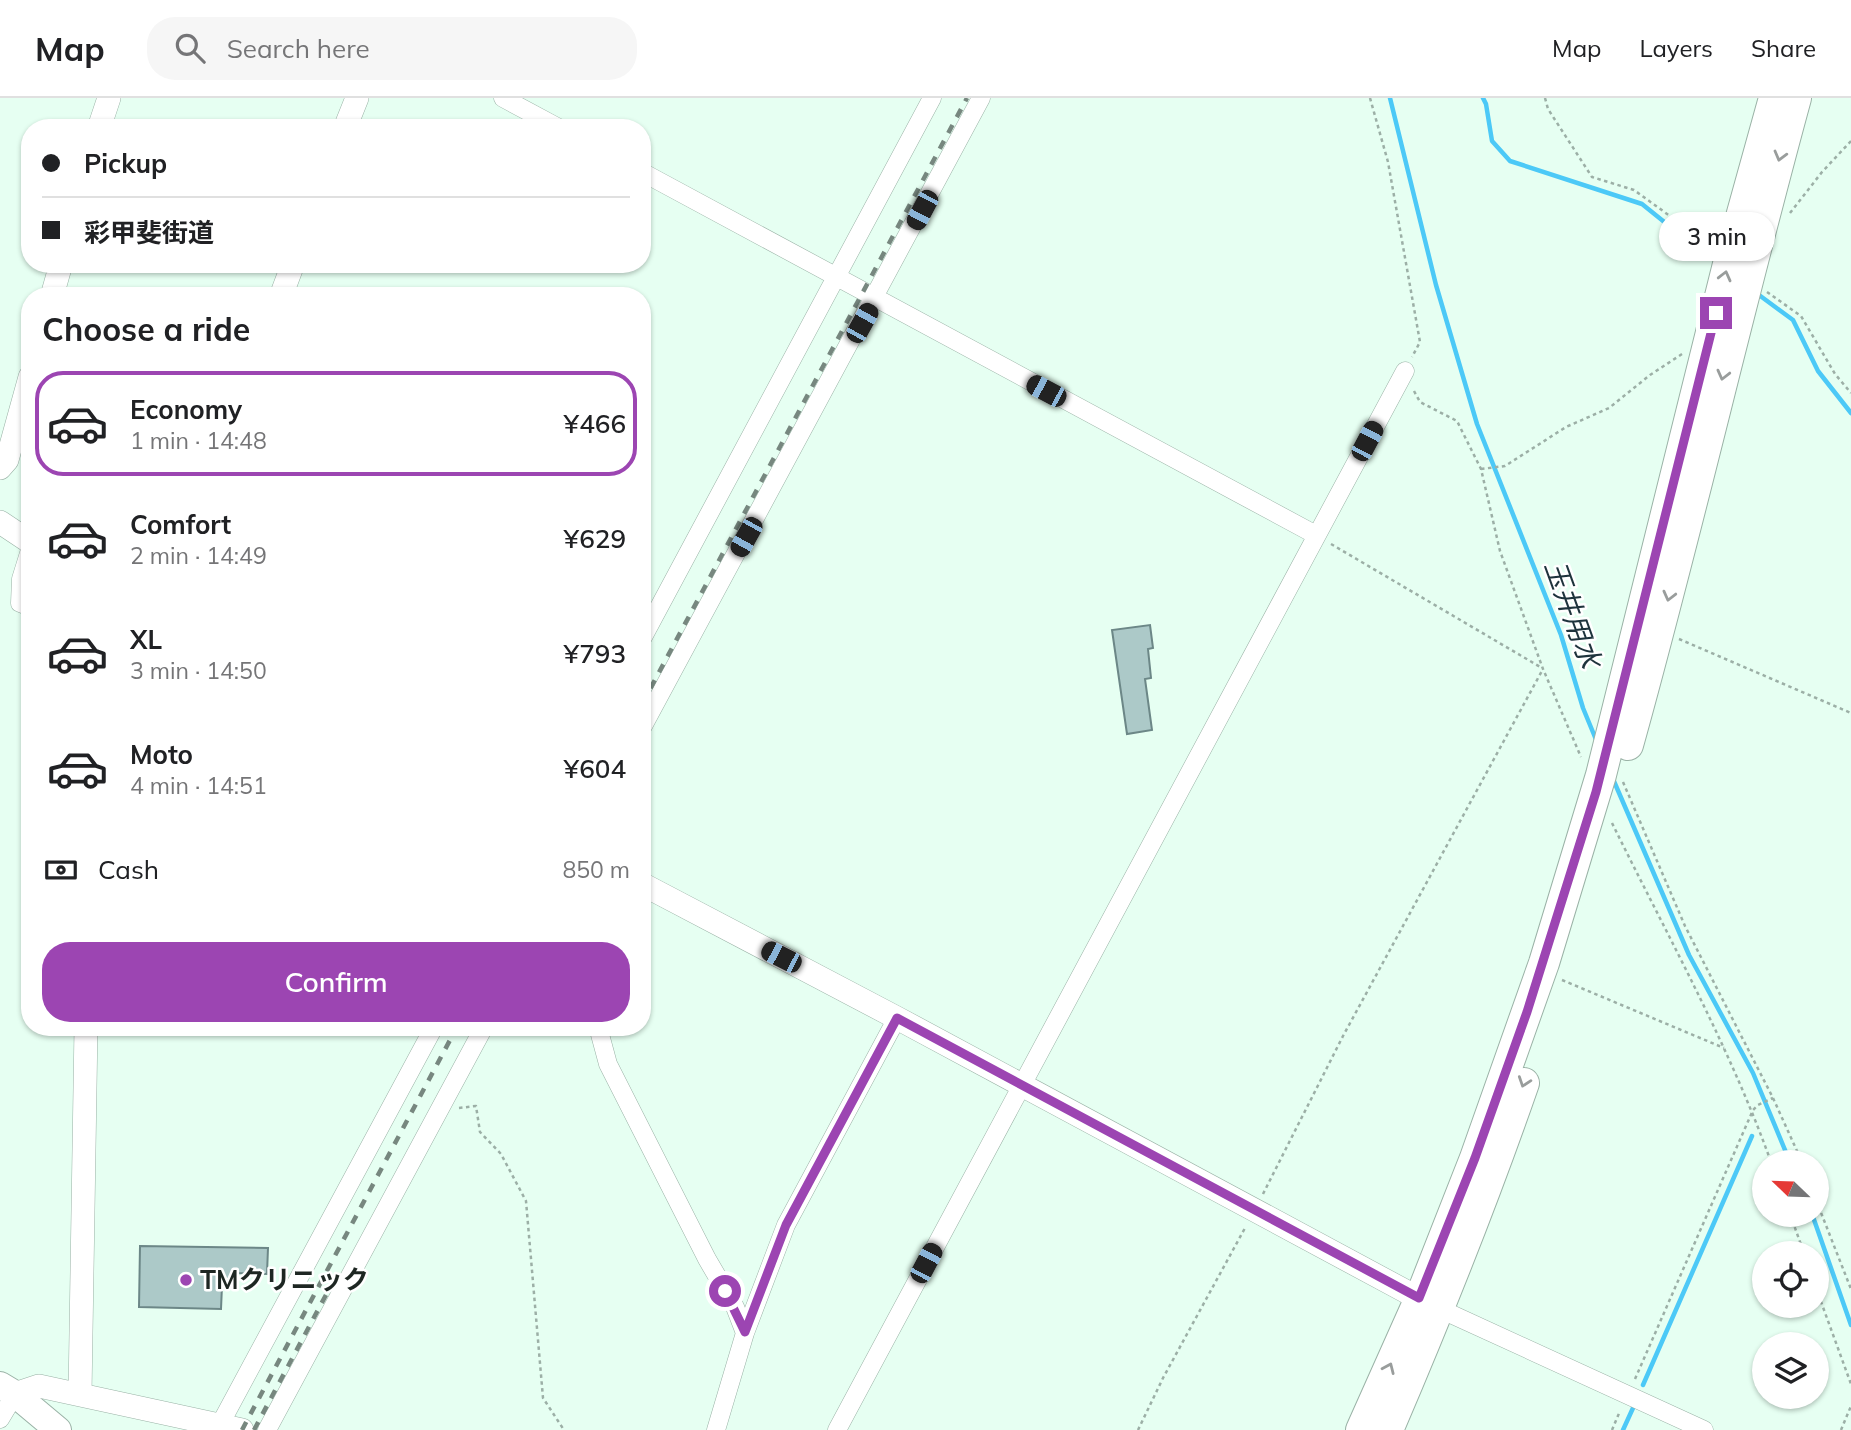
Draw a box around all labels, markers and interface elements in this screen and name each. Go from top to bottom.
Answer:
search box [147,17,637,80]
text: Map [35,28,105,69]
icon: search [171,29,209,67]
text: Search here [227,32,370,65]
text: Map [1552,33,1601,63]
text: Layers [1639,33,1713,63]
text: Share [1751,33,1816,63]
text: Pickup [84,147,167,180]
one-way arrow [1774,150,1788,162]
car [903,187,942,233]
callout: 3 min [1658,212,1774,260]
text: 彩甲斐街道 [84,216,214,249]
text: 3 min [1687,222,1747,251]
one-way arrow [1717,270,1731,282]
route end [1700,297,1732,329]
car [843,300,882,346]
text: Choose a ride [42,309,250,349]
one-way arrow [1717,369,1731,381]
car [1023,372,1070,410]
icon: car [46,392,109,455]
text: Economy [130,393,242,426]
text: ¥466 [564,407,626,440]
car [1348,418,1387,464]
text: 1 min · 14:48 [130,426,267,455]
icon: car [46,507,109,570]
text: Comfort [130,508,231,541]
car [727,514,766,560]
text: ¥629 [564,522,626,555]
text: 2 min · 14:49 [130,541,267,570]
water label: 玉井用水 [1538,555,1610,675]
one-way arrow [1663,590,1677,602]
icon: car [46,622,109,685]
text: XL [130,623,162,656]
text: ¥793 [564,637,626,670]
text: 3 min · 14:50 [130,656,267,685]
icon: car [46,737,109,800]
text: Moto [130,738,193,771]
text: ¥604 [564,752,626,785]
text: 4 min · 14:51 [130,771,267,800]
icon: cash [42,851,80,889]
text: Cash [98,853,159,886]
text: 850 m [562,855,630,884]
car [758,938,805,976]
button: Confirm [42,942,630,1022]
one-way arrow [1518,1075,1532,1088]
north arrow [1752,1150,1829,1227]
map controls [1752,1150,1829,1409]
car [907,1240,946,1286]
button: locate [1752,1241,1829,1318]
place label: TMクリニック [200,1263,369,1296]
marker: TMクリニック [178,1272,194,1288]
route start [709,1275,741,1307]
button: layers [1752,1332,1829,1409]
one-way arrow [1381,1362,1395,1375]

